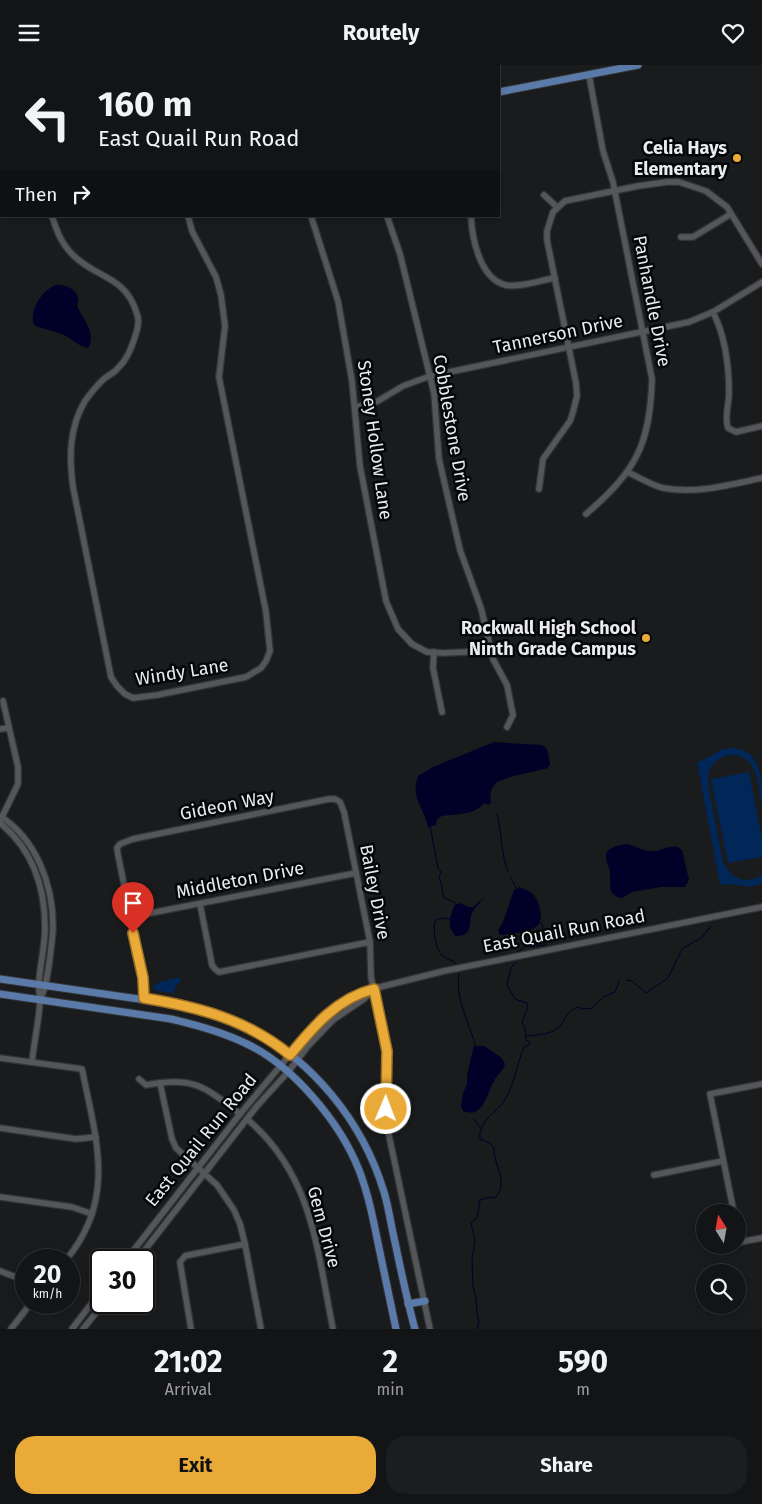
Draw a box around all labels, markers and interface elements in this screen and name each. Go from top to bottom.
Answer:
icon: menu [15,19,43,47]
text: Routely [343,19,419,46]
icon: heart [719,19,747,47]
text: 160 m [98,83,192,125]
icon: left [15,85,80,150]
text: East Quail Run Road [98,125,299,152]
place label: Celia Hays Elementary [634,137,728,180]
marker: Celia Hays Elementary [731,152,743,164]
icon: right [67,180,95,208]
text: Then [15,183,57,206]
street label: Panhandle Drive [628,233,676,369]
street label: Tannerson Drive [491,309,625,359]
street label: Cobblestone Drive [428,353,476,503]
street label: Stoney Hollow Lane [353,359,397,521]
place label: Rockwall High School Ninth Grade Campus [461,617,637,660]
marker: Rockwall High School Ninth Grade Campus [640,632,652,644]
street label: Windy Lane [134,654,230,690]
street label: Gideon Way [178,785,276,825]
street label: Bailey Drive [355,842,395,942]
street label: Middleton Drive [174,857,306,903]
pin [112,882,154,933]
icon: arrive [119,889,147,917]
street label: East Quail Run Road [481,904,647,958]
street label: East Quail Run Road [141,1069,261,1211]
position arrow [359,1082,411,1134]
street label: Gem Drive [303,1184,345,1270]
north arrow [696,1204,746,1254]
map controls [696,1204,746,1314]
speed limit sign: 30 [90,1249,155,1314]
text: 20 [34,1260,61,1290]
button: search [696,1264,746,1314]
text: km/h [33,1287,62,1301]
text: 21:02 [154,1344,223,1380]
text: 2 [383,1344,398,1380]
text: 590 [558,1344,608,1380]
text: Arrival [165,1380,212,1399]
text: min [377,1380,404,1399]
text: m [576,1380,590,1399]
button: Exit [15,1436,376,1494]
button: Share [386,1436,747,1494]

